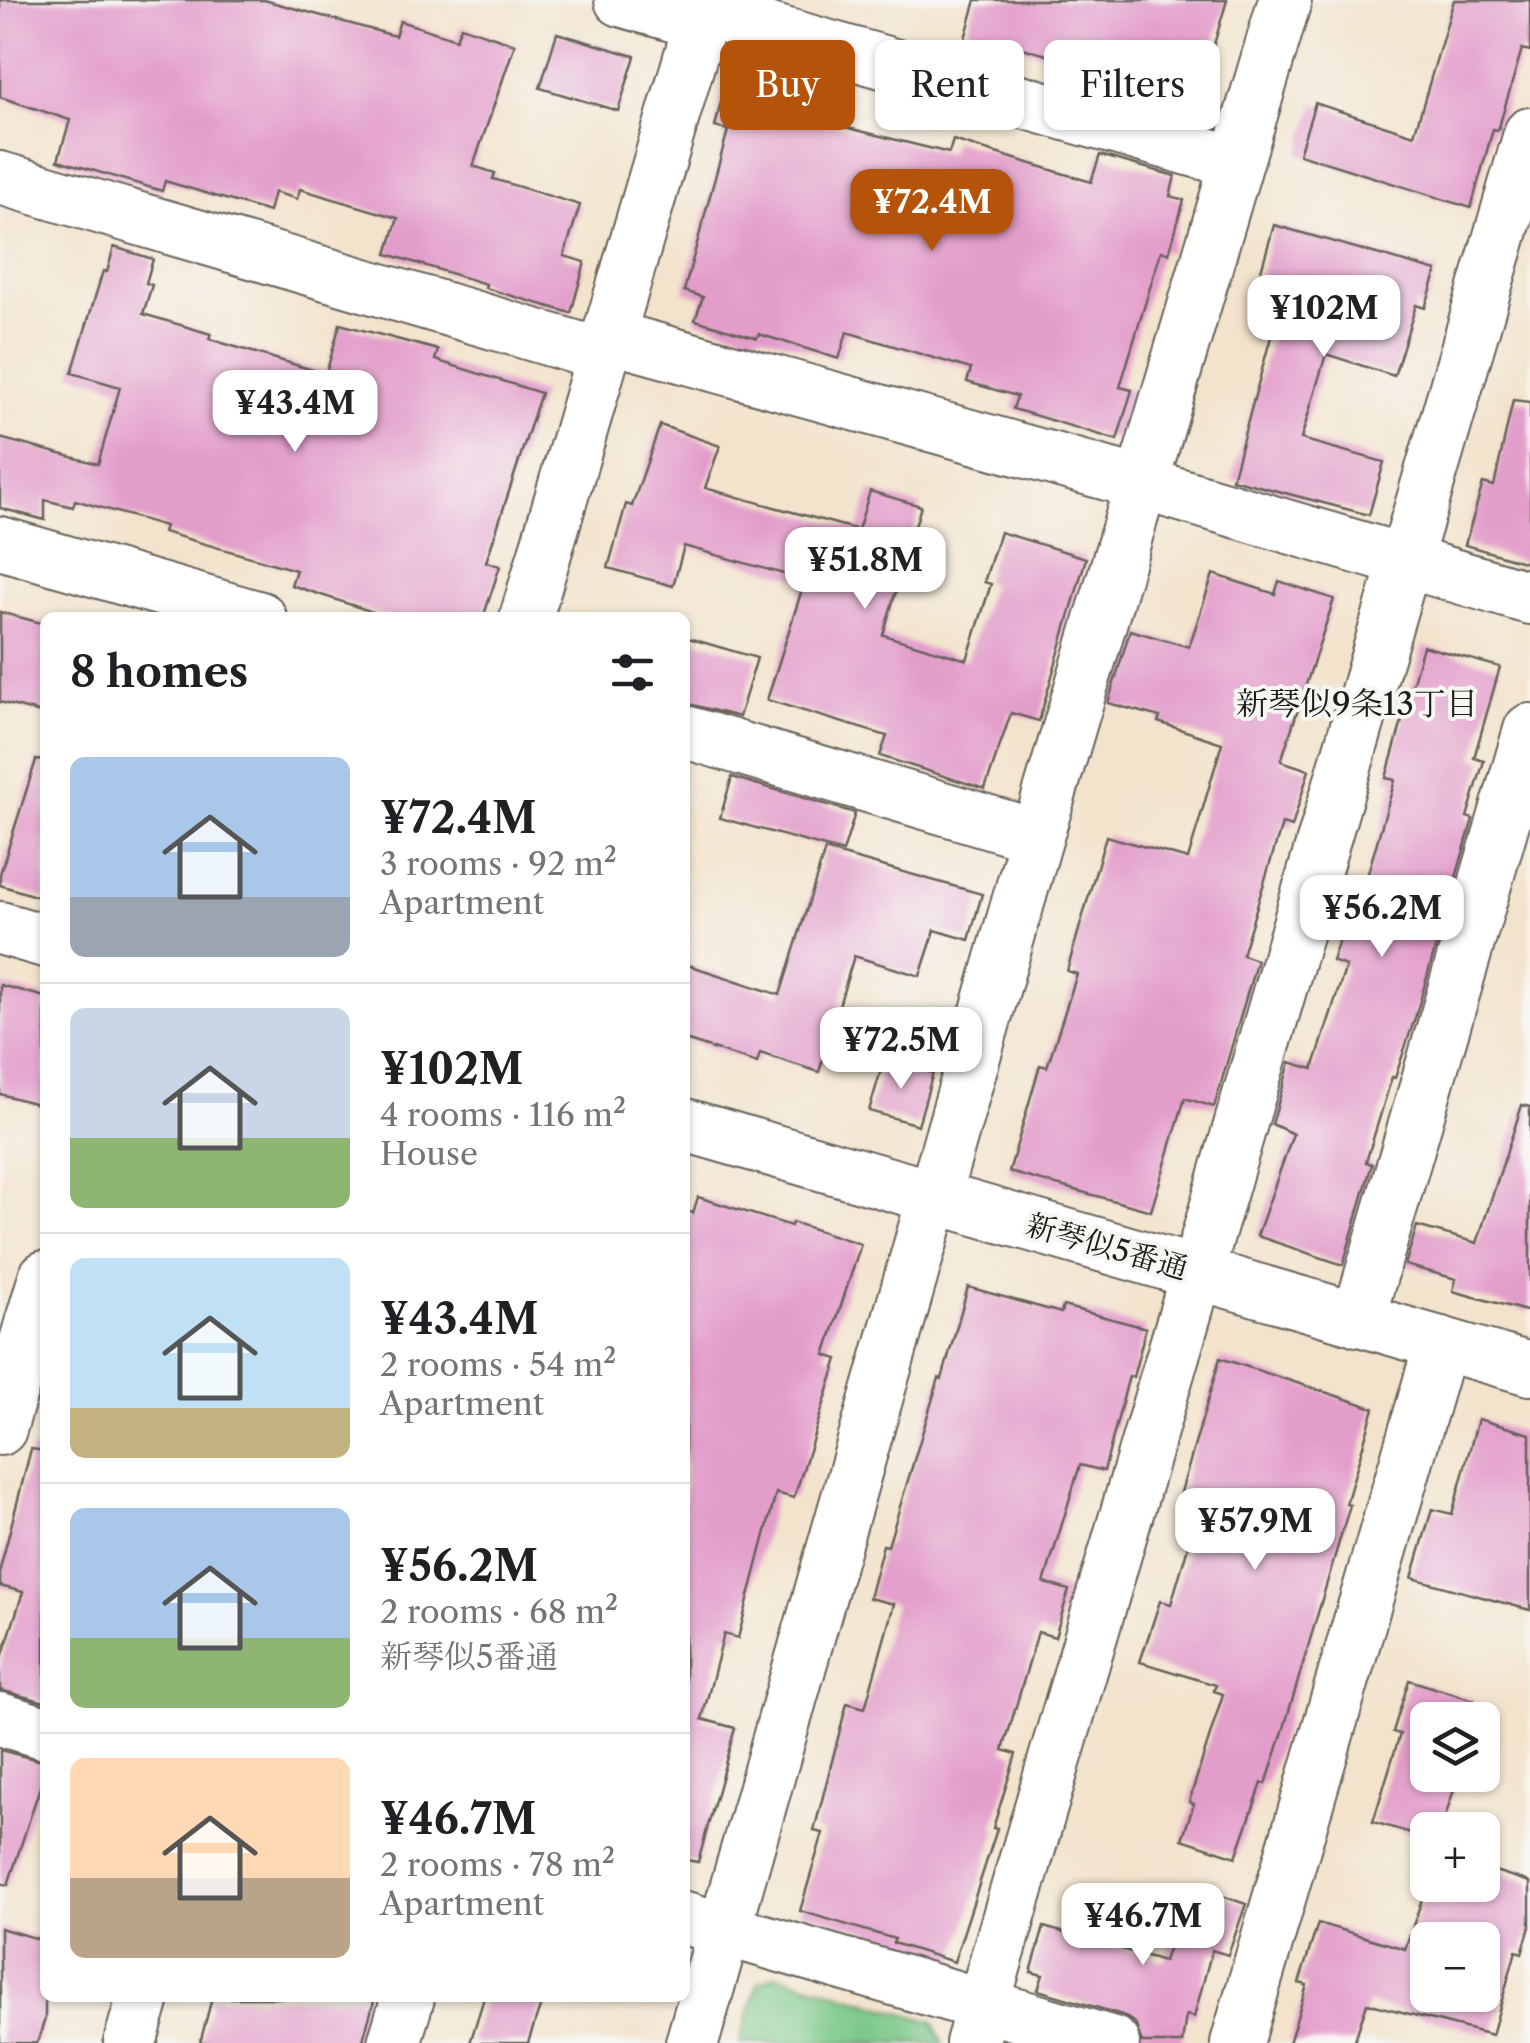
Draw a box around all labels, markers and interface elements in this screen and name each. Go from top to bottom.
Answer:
chip: Buy [720,40,855,130]
chip: Rent [875,40,1024,130]
chip: Filters [1044,40,1220,130]
pin: ¥72.4M [851,169,1013,254]
text: ¥72.4M [872,182,992,221]
pin: ¥102M [1254,275,1394,360]
text: ¥102M [1269,288,1379,327]
pin: ¥43.4M [214,370,376,455]
text: ¥43.4M [235,383,355,422]
pin: ¥51.8M [784,527,946,612]
text: ¥51.8M [807,540,923,579]
icon: filters [605,645,660,700]
text: 8 homes [70,646,248,698]
district label: 新琴似9条13丁目 [1236,684,1478,723]
text: ¥72.4M [380,792,537,844]
icon: home [150,797,270,917]
text: 3 rooms · 92 m² [380,844,617,883]
pin: ¥56.2M [1301,875,1463,960]
text: Apartment [380,883,544,922]
text: ¥56.2M [1322,888,1442,927]
pin: ¥72.5M [820,1007,982,1092]
text: ¥72.5M [842,1020,960,1059]
text: ¥102M [380,1043,523,1095]
icon: home [150,1048,270,1168]
text: 4 rooms · 116 m² [380,1095,626,1134]
text: House [380,1134,478,1173]
street label: 新琴似5番通 [1022,1206,1192,1287]
text: ¥43.4M [380,1293,539,1345]
icon: home [150,1298,270,1418]
text: 2 rooms · 54 m² [380,1345,616,1384]
text: Apartment [380,1384,544,1423]
pin: ¥57.9M [1174,1488,1336,1573]
text: ¥57.9M [1197,1501,1313,1540]
text: ¥56.2M [380,1540,538,1592]
icon: home [150,1548,270,1668]
text: 2 rooms · 68 m² [380,1592,618,1631]
text: 新琴似5番通 [380,1637,557,1676]
map controls [1410,1702,1500,2012]
button: layers [1410,1702,1500,1792]
text: ¥46.7M [380,1793,536,1845]
icon: home [150,1798,270,1918]
button: + [1410,1812,1500,1902]
text: 2 rooms · 78 m² [380,1845,615,1884]
pin: ¥46.7M [1062,1883,1224,1968]
text: Apartment [380,1884,544,1923]
text: ¥46.7M [1083,1896,1203,1935]
button: − [1410,1922,1500,2012]

